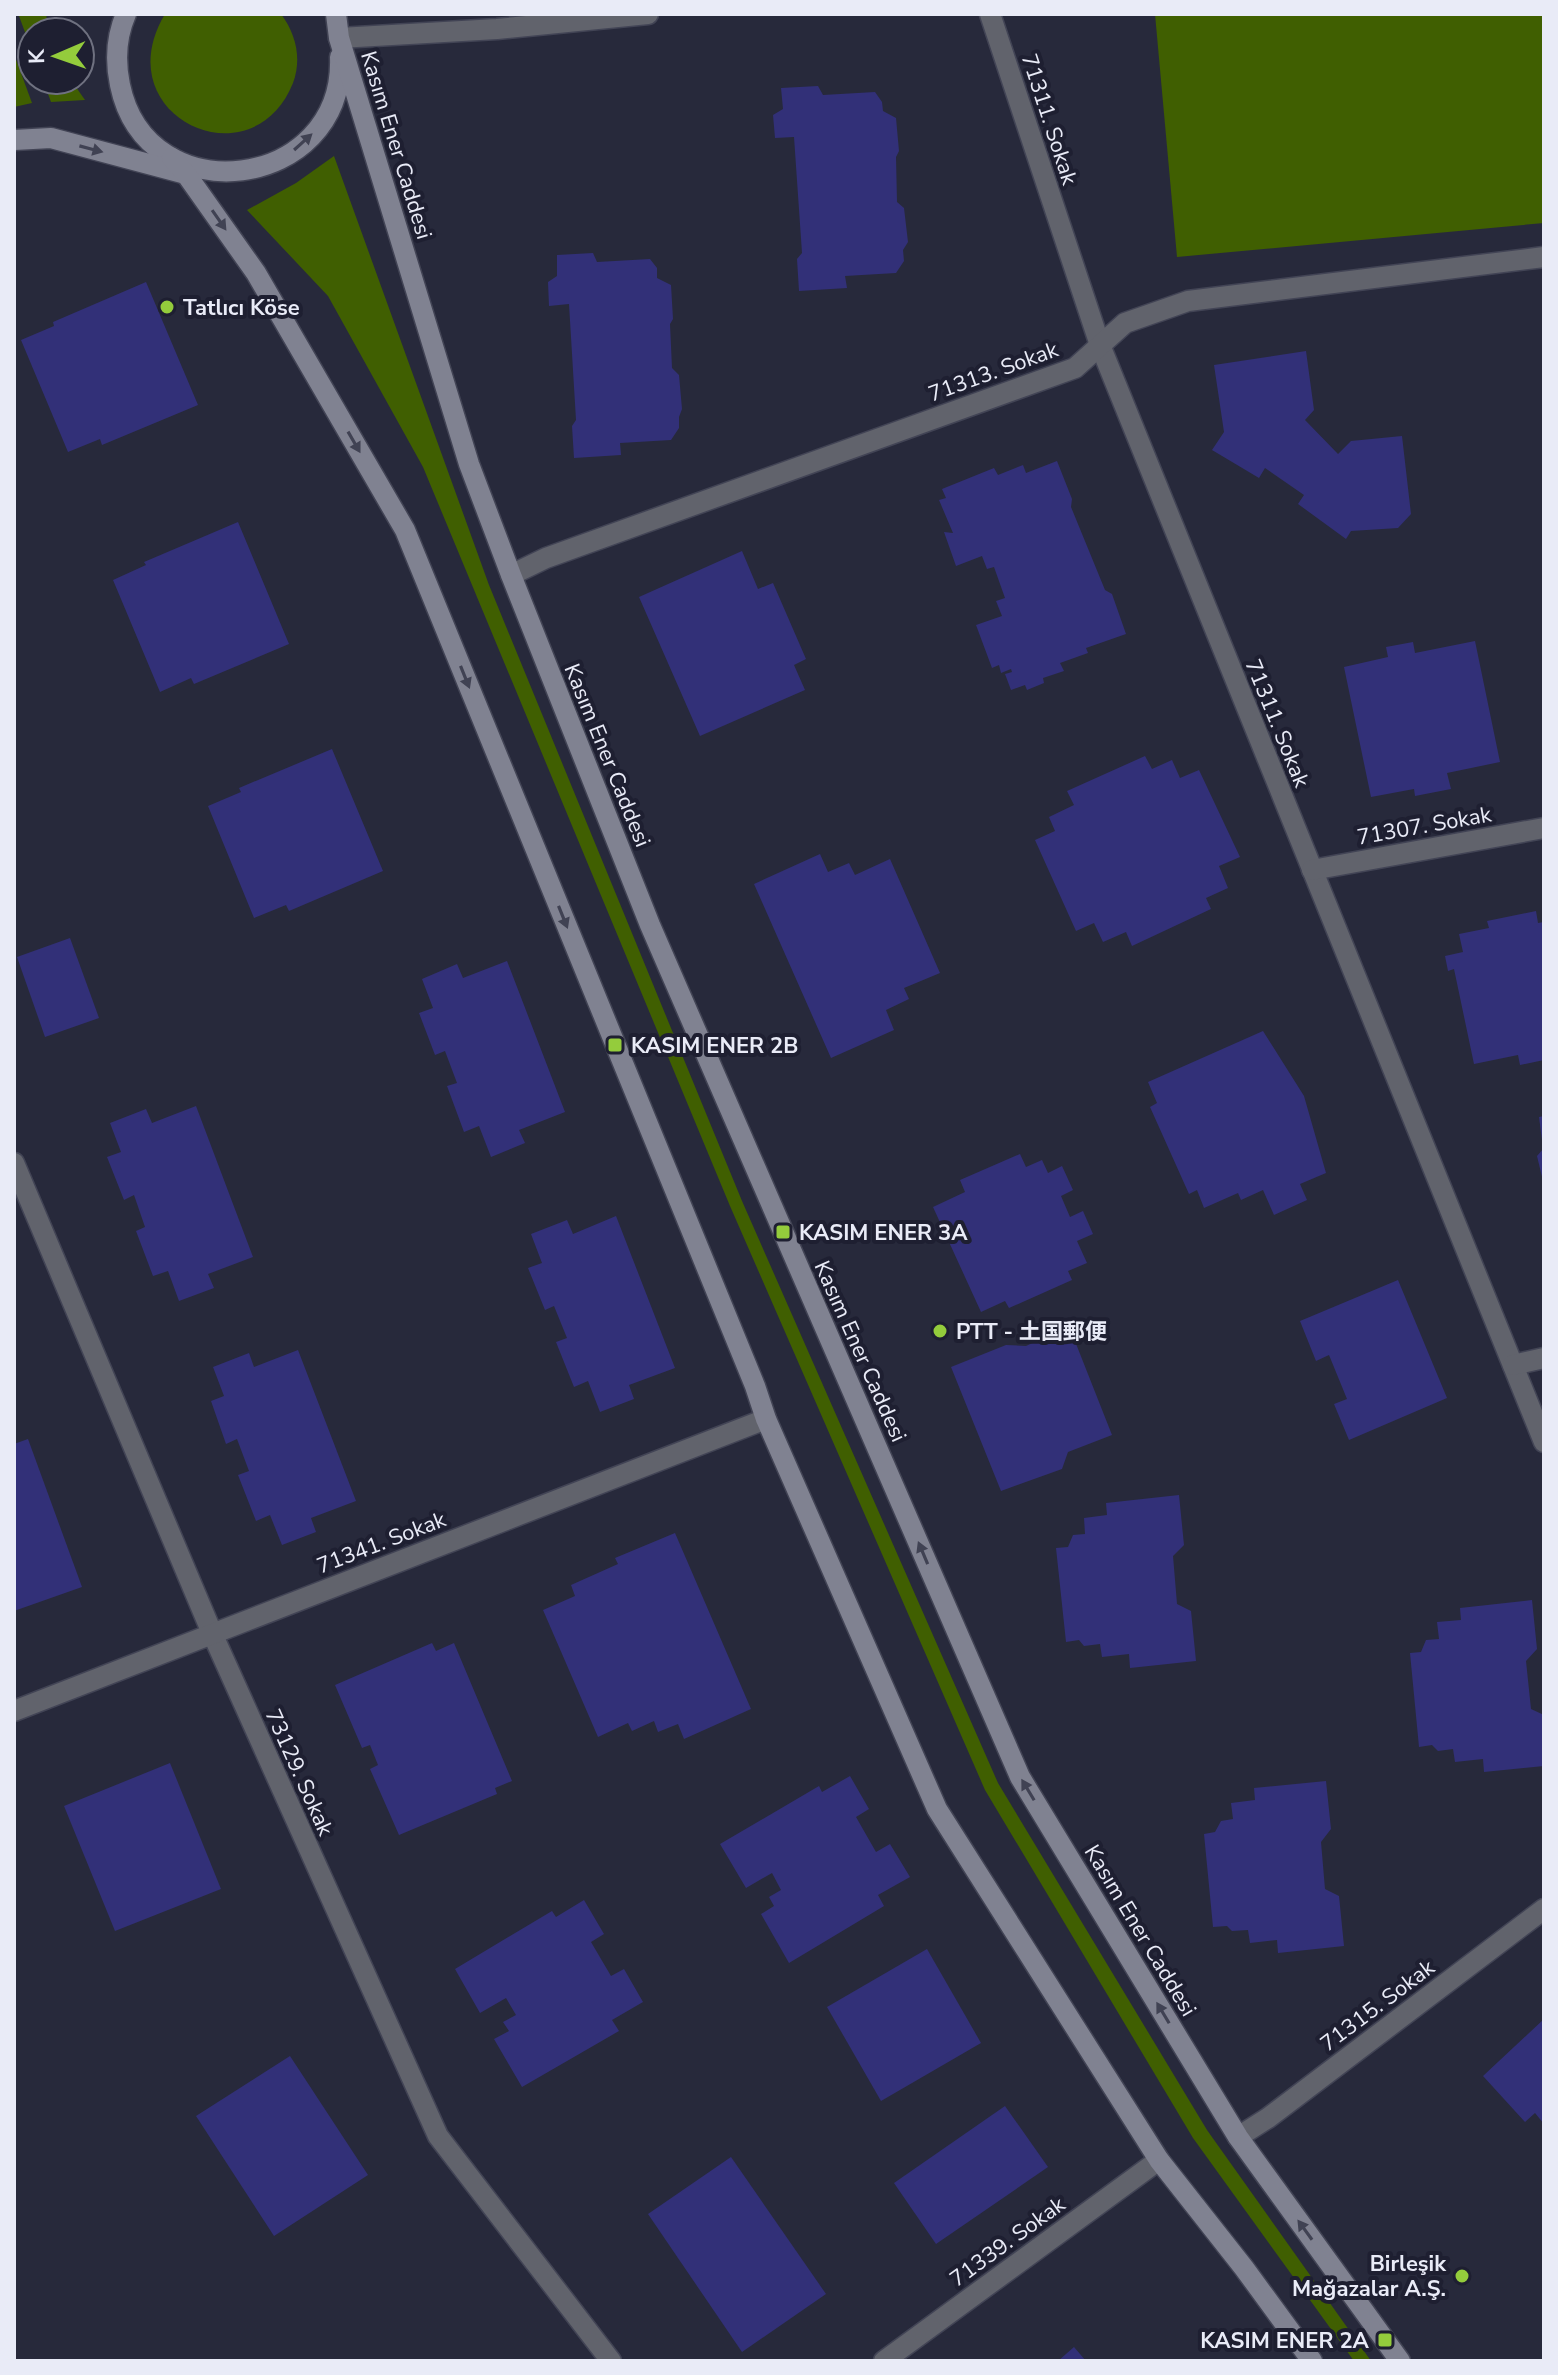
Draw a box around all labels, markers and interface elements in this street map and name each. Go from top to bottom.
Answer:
north arrow [16,16,96,96]
text: K [22,47,52,64]
street label: Kasım Ener Caddesi [353,48,439,243]
street label: 71311. Sokak [1014,50,1085,190]
one-way arrow [294,133,313,151]
one-way arrow [78,143,103,155]
one-way arrow [211,210,226,231]
place label: Tatlıcı Köse [183,293,300,323]
marker: Tatlıcı Köse [158,298,176,316]
street label: 71313. Sokak [924,334,1063,409]
one-way arrow [347,431,361,453]
street label: 71311. Sokak [1238,655,1317,793]
street label: Kasım Ener Caddesi [557,659,658,852]
one-way arrow [458,665,471,689]
street label: 71307. Sokak [1355,799,1495,853]
one-way arrow [556,905,569,929]
place label: KASIM ENER 2B [631,1031,798,1061]
marker: KASIM ENER 2B [606,1036,624,1054]
place label: KASIM ENER 3A [799,1218,968,1248]
marker: KASIM ENER 3A [774,1223,792,1241]
street label: Kasım Ener Caddesi [807,1256,914,1447]
place label: PTT - 土国郵便 [956,1317,1107,1347]
marker: PTT - 土国郵便 [931,1322,949,1340]
street label: 71341. Sokak [313,1504,451,1581]
one-way arrow [916,1541,929,1564]
street label: 73129. Sokak [258,1704,341,1842]
one-way arrow [1021,1779,1035,1801]
street label: Kasım Ener Caddesi [1077,1839,1203,2022]
street label: 71315. Sokak [1314,1952,1442,2059]
one-way arrow [1156,2002,1170,2024]
street label: 71339. Sokak [944,2189,1072,2294]
one-way arrow [1297,2219,1313,2241]
place label: Birleşik Mağazalar A.Ş. [1292,2249,1447,2304]
marker: Birleşik Mağazalar A.Ş. [1453,2267,1471,2285]
place label: KASIM ENER 2A [1200,2326,1370,2356]
marker: KASIM ENER 2A [1376,2331,1394,2349]

